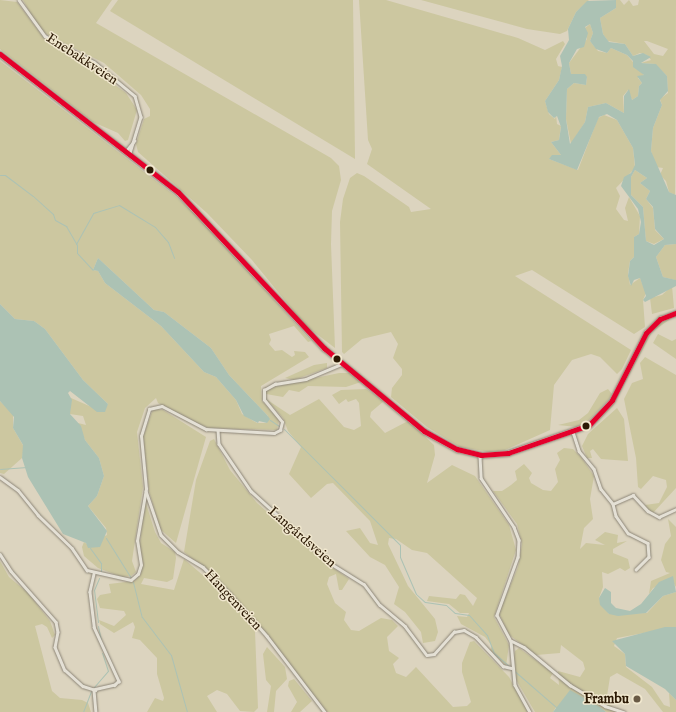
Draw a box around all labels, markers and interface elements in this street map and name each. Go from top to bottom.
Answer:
street label: Enebakkveien [43,30,121,88]
unlabelled marker [145,165,155,175]
unlabelled marker [332,354,342,364]
unlabelled marker [581,421,591,431]
street label: Langårdsveien [264,503,340,571]
street label: Haugenveien [201,566,265,634]
place label: Frambu [584,691,629,707]
marker: Frambu [632,694,642,704]

